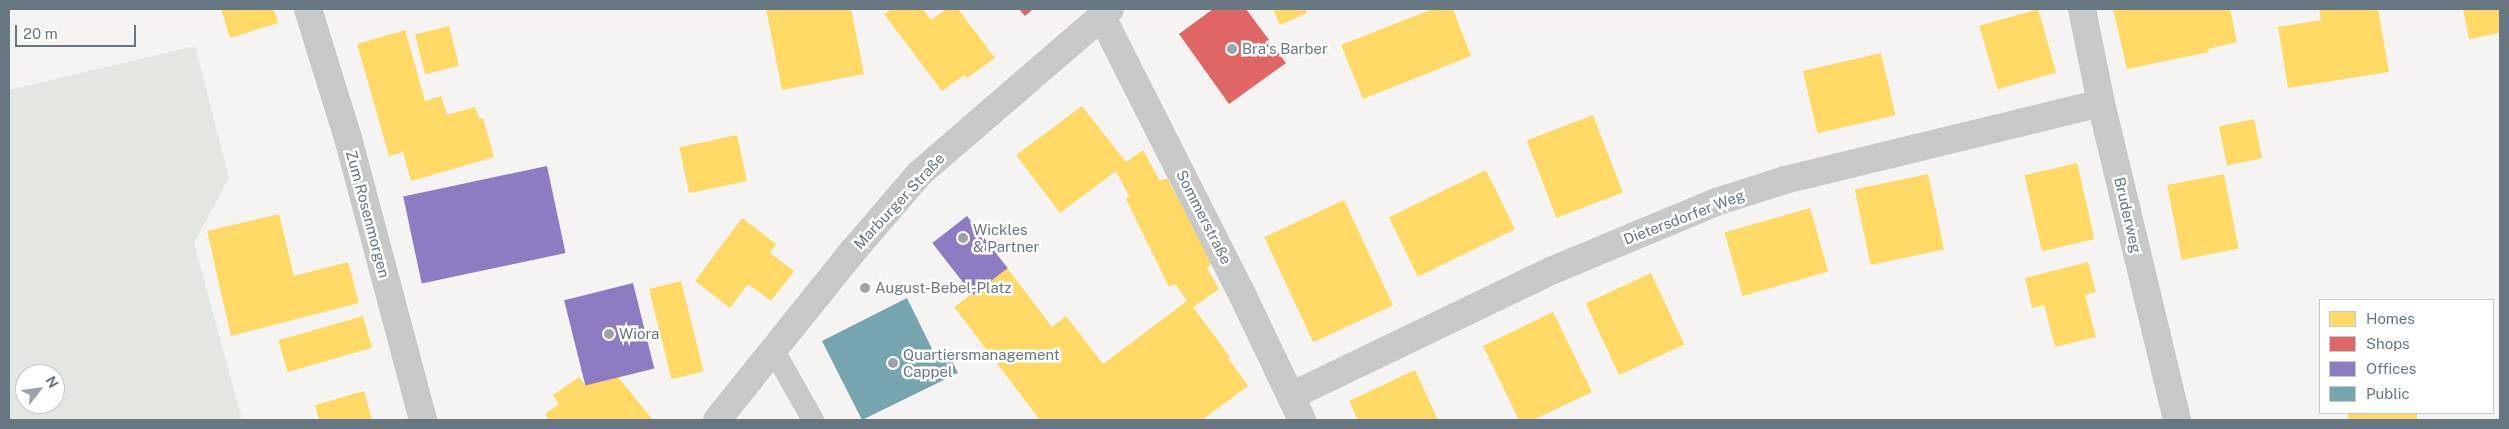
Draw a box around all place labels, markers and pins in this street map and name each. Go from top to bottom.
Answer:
place label: Bra‘s Barber [1242,40,1328,58]
marker: Bra‘s Barber [1226,43,1238,55]
place label: Wickles & Partner [973,220,1039,255]
marker: Wickles & Partner [957,232,969,244]
place label: August-Bebel-Platz [875,279,1012,297]
marker: August-Bebel-Platz [859,282,871,294]
place label: Wiora [619,325,659,343]
marker: Wiora [603,328,615,340]
place label: Quartiersmanagement Cappel [903,345,1060,380]
marker: Quartiersmanagement Cappel [887,357,899,369]

